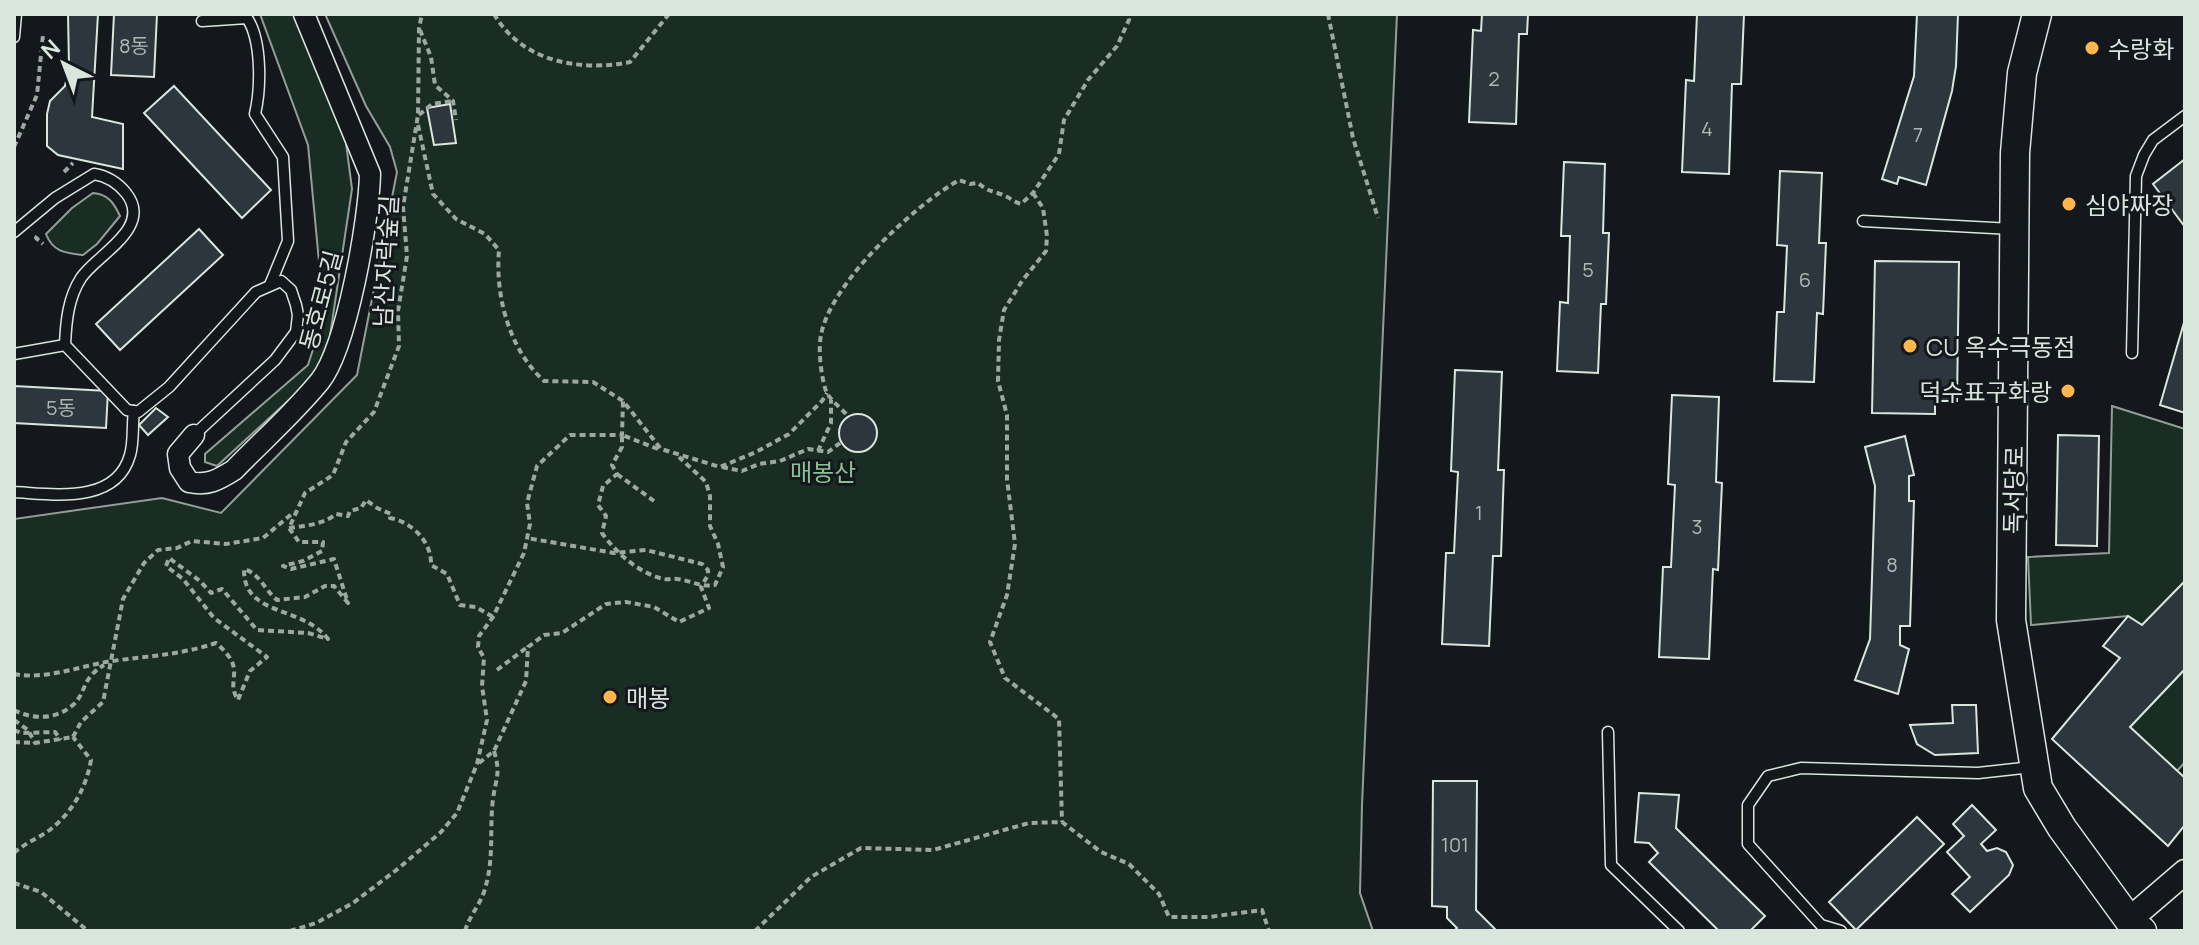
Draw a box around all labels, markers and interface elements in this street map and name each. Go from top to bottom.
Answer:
north arrow [24,24,104,104]
house number: 8동 [119,32,149,59]
place label: 수랑화 [2108,32,2174,65]
text: N [35,33,67,66]
marker: 수랑화 [2083,39,2101,57]
house number: 2 [1488,65,1500,92]
house number: 4 [1701,115,1713,142]
house number: 7 [1913,121,1923,148]
place label: 심야짜장 [2085,188,2173,221]
street label: 남산자락숲길 [365,194,405,328]
marker: 심야짜장 [2060,195,2078,213]
street label: 동호로5길 [291,246,349,354]
house number: 5 [1582,256,1594,283]
house number: 6 [1799,266,1811,293]
place label: CU 옥수극동점 [1926,330,2075,363]
marker: CU 옥수극동점 [1901,337,1919,355]
place label: 덕수표구화랑 [1920,375,2052,408]
marker: 덕수표구화랑 [2059,382,2077,400]
house number: 5동 [46,394,76,421]
street label: 독서당로 [1996,446,2030,534]
park label: 매봉산 [790,455,856,488]
house number: 1 [1475,499,1483,526]
house number: 3 [1691,513,1703,540]
house number: 8 [1886,551,1898,578]
place label: 매봉 [626,681,670,714]
marker: 매봉 [601,688,619,706]
house number: 101 [1441,831,1469,858]

